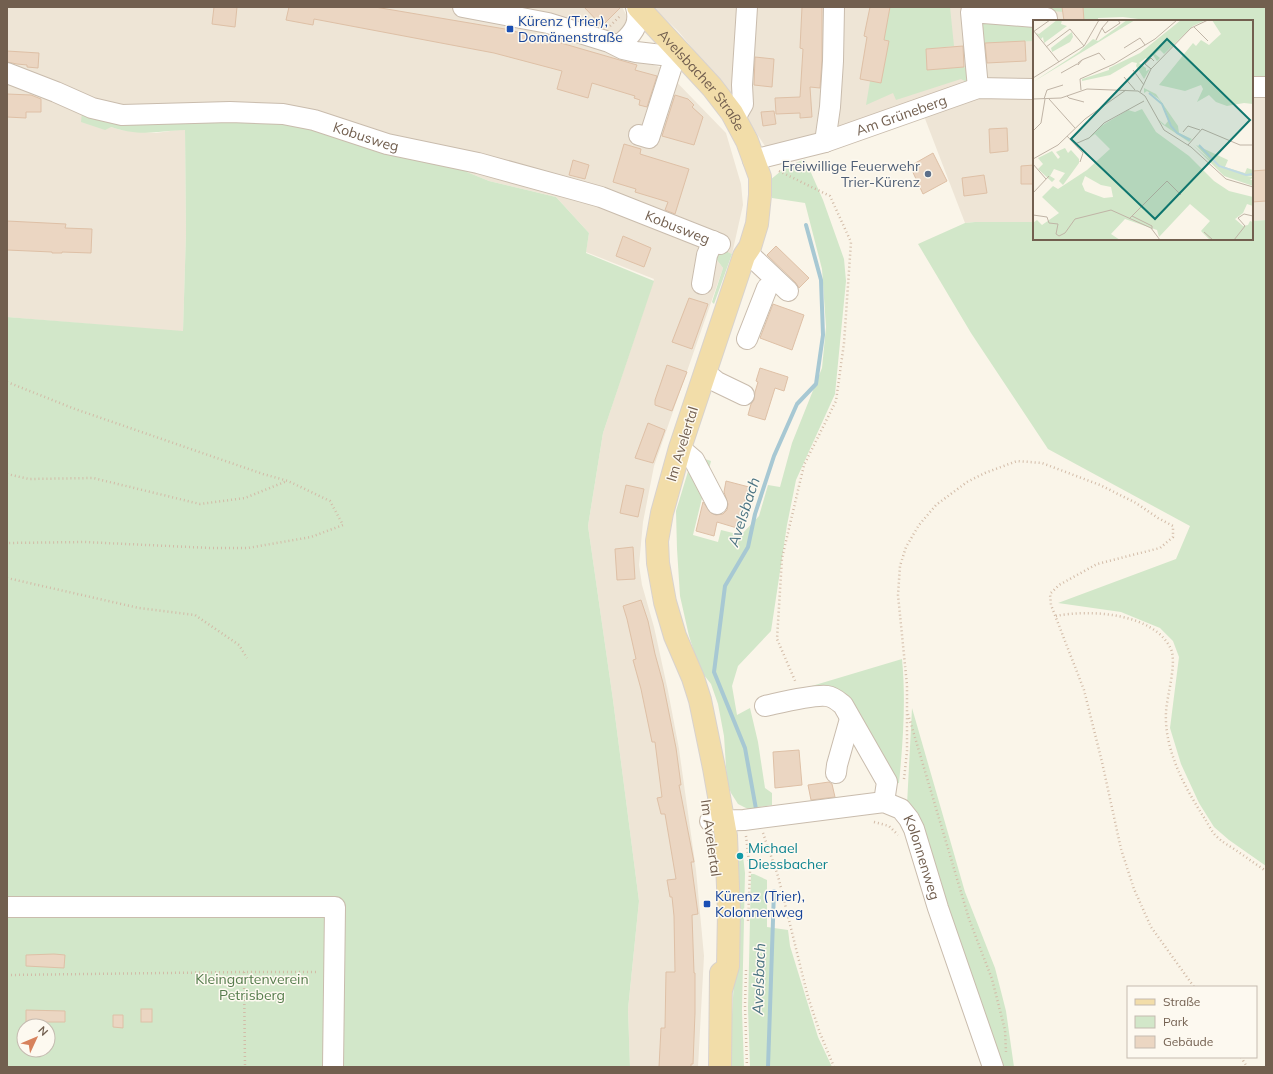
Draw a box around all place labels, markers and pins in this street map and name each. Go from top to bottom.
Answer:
place label: Kürenz (Trier), Domänenstraße [518,12,623,46]
marker: Kürenz (Trier), Domänenstraße [505,24,515,34]
place label: Freiwillige Feuerwehr Trier-Kürenz [782,157,921,191]
marker: Freiwillige Feuerwehr Trier-Kürenz [923,169,933,179]
place label: Michael Diessbacher [748,839,829,873]
marker: Michael Diessbacher [735,851,745,861]
place label: Kürenz (Trier), Kolonnenweg [715,887,805,921]
marker: Kürenz (Trier), Kolonnenweg [702,899,712,909]

